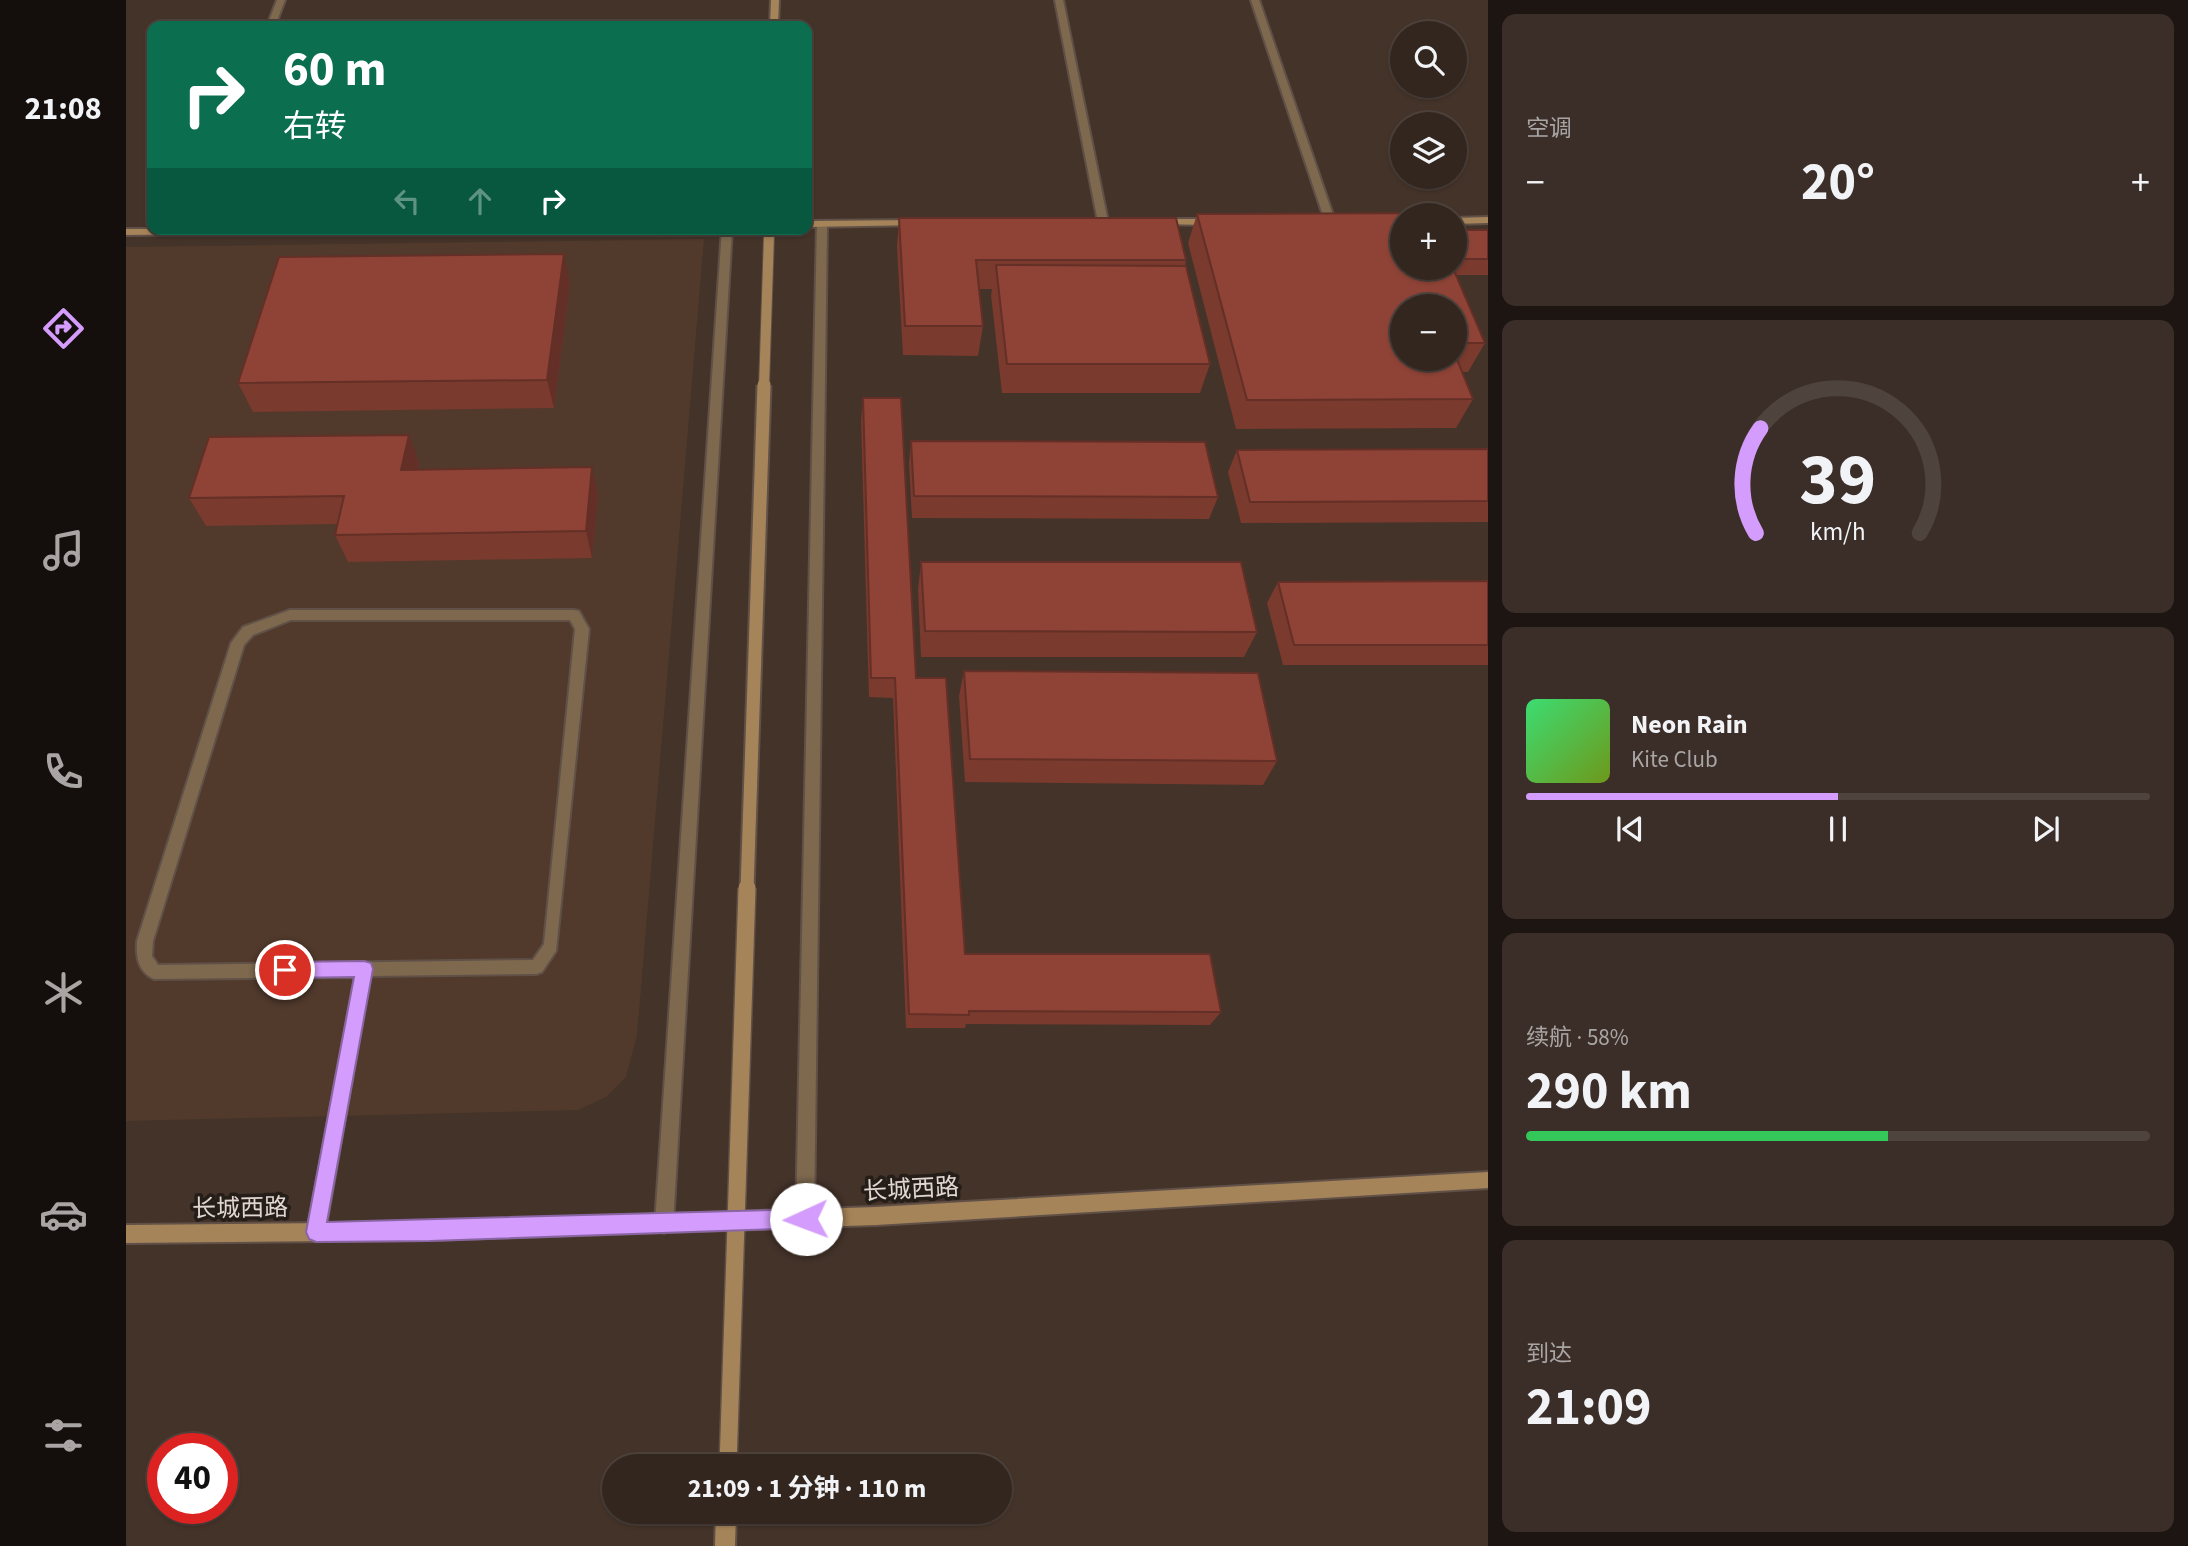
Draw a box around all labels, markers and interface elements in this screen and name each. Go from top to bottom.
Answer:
map controls [1390,21,1467,371]
button: search [1390,21,1467,98]
text: 60 m [283,35,387,105]
icon: right [168,49,259,140]
text: 21:08 [24,86,102,132]
text: 右转 [283,104,347,150]
button: layers [1390,112,1467,189]
text: 空调 [1526,112,1572,145]
text: 20° [1801,146,1875,220]
text: − [1526,156,1545,210]
text: + [2131,156,2150,210]
icon: left [388,182,426,220]
icon: ahead [461,182,499,220]
icon: right [534,182,572,220]
button: + [1390,203,1467,280]
button: − [1390,294,1467,371]
icon: directions [39,304,88,353]
text: 39 [1800,428,1876,532]
text: km/h [1810,513,1866,549]
icon: music [39,526,88,575]
text: Neon Rain [1631,706,1748,743]
text: Kite Club [1631,743,1718,776]
icon: phone [39,747,88,796]
icon: previous [1611,810,1649,848]
icon: pause [1819,810,1857,848]
icon: next [2027,810,2065,848]
pin [255,940,315,1000]
icon: arrive [266,951,304,989]
icon: climate [39,968,88,1017]
text: 续航 · 58% [1526,1021,1629,1054]
text: 290 km [1526,1055,1692,1129]
street label: 长城西路 [862,1170,960,1209]
position arrow [769,1182,843,1256]
icon: car [39,1190,88,1239]
street label: 长城西路 [192,1190,288,1227]
text: 到达 [1526,1337,1572,1370]
text: 21:09 [1526,1371,1651,1445]
icon: filters [39,1411,88,1460]
speed limit sign: 40 [147,1433,238,1524]
text: 21:09 · 1 分钟 · 110 m [688,1470,926,1507]

